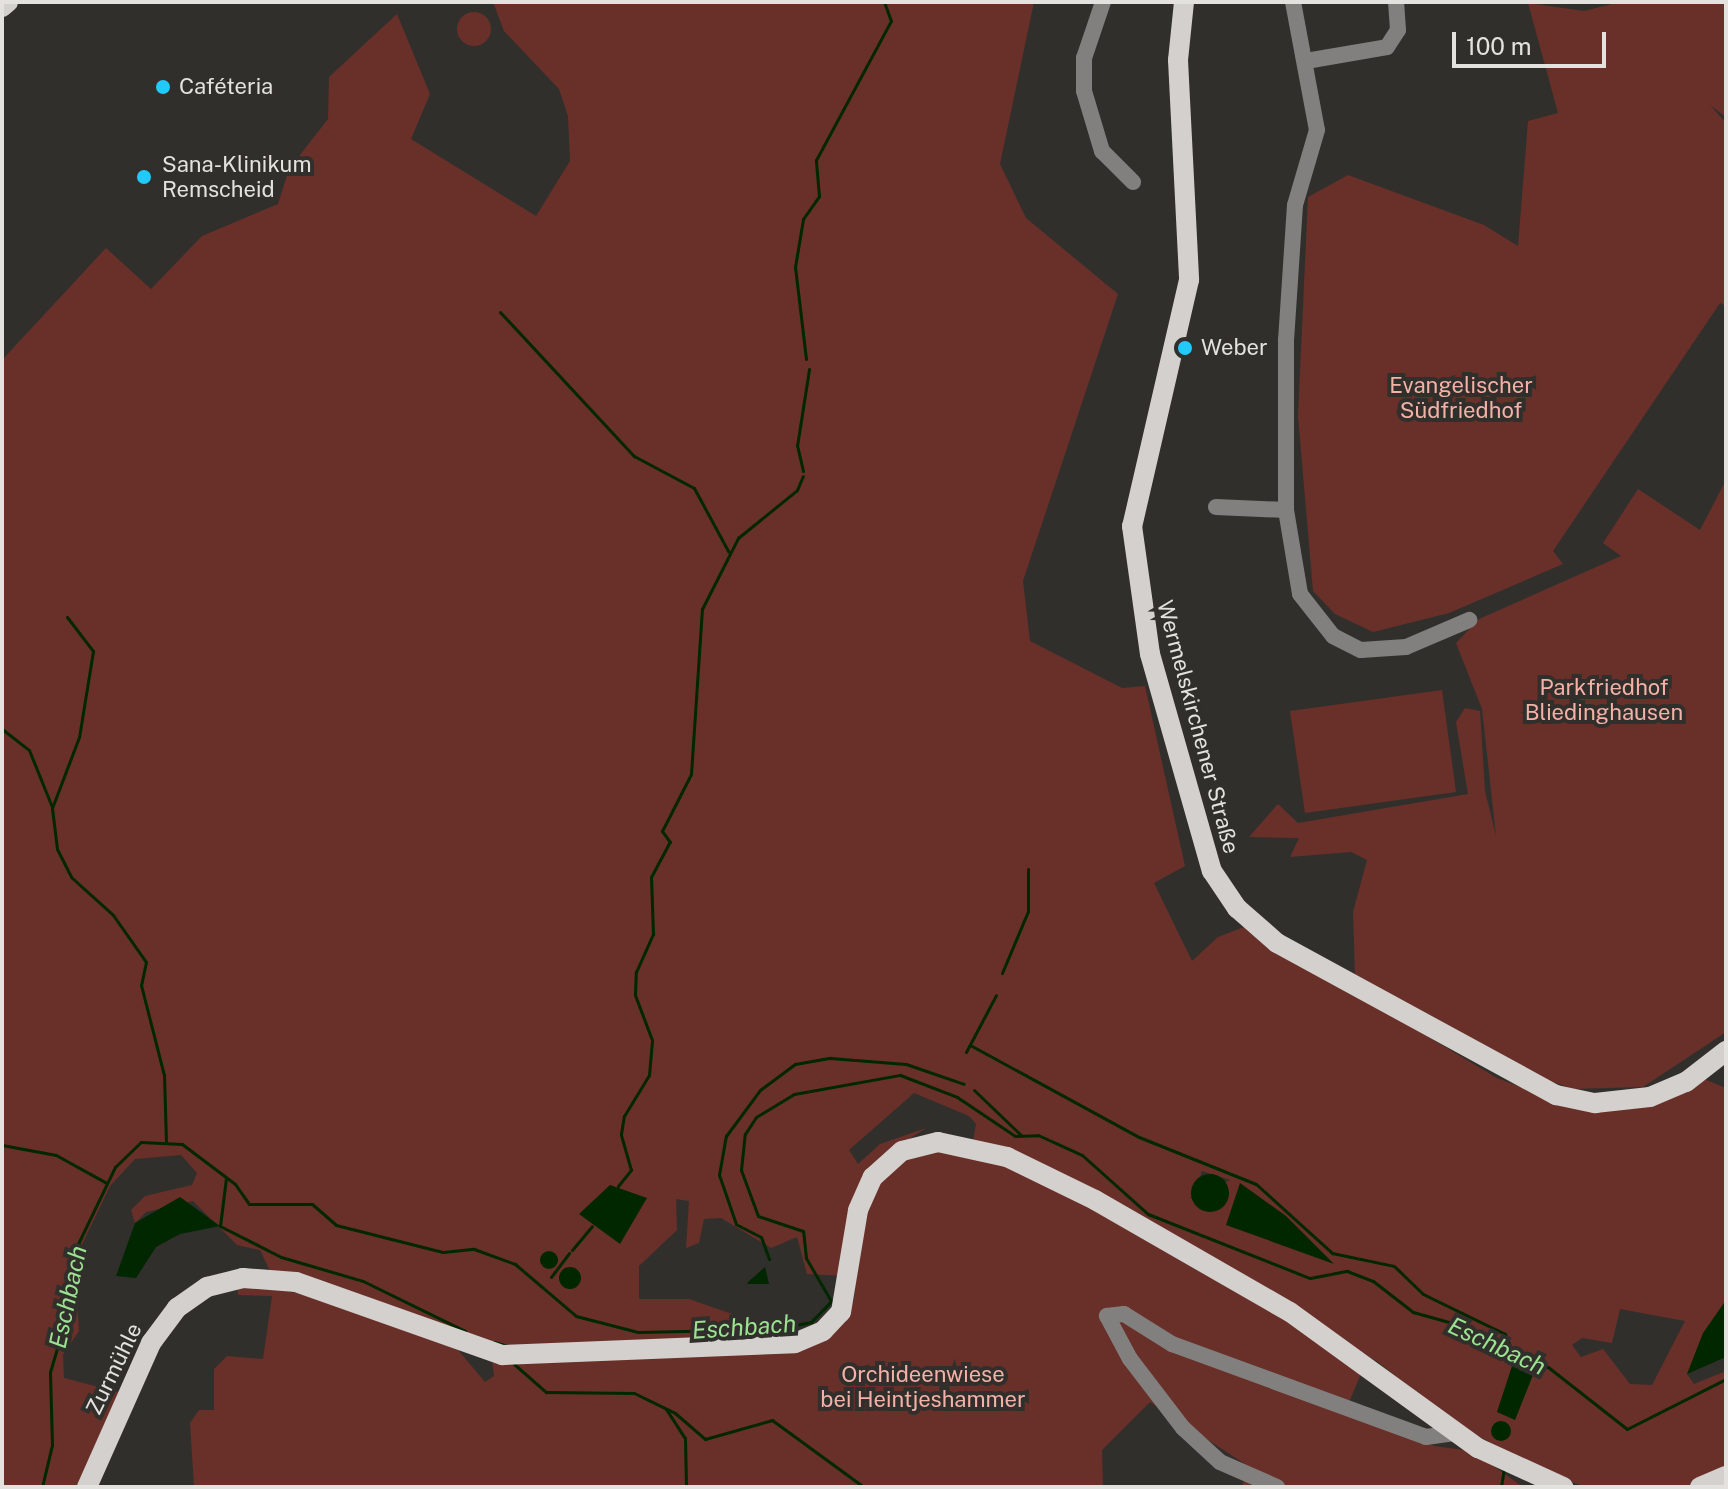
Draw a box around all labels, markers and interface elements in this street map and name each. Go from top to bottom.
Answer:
scale bar [1456,16,1610,66]
text: 100 m [1466,32,1532,60]
place label: Caféteria [179,74,273,100]
marker: Caféteria [154,78,172,96]
place label: Sana-Klinikum Remscheid [162,151,311,202]
marker: Sana-Klinikum Remscheid [133,166,155,188]
place label: Weber [1201,335,1268,361]
marker: Weber [1176,339,1194,357]
park label: Evangelischer Südfriedhof [1389,372,1533,424]
street label: Wermelskirchener Straße [1151,597,1245,857]
park label: Parkfriedhof Bliedinghausen [1525,674,1683,726]
water label: Eschbach [43,1243,93,1351]
water label: Eschbach [691,1309,797,1345]
water label: Eschbach [1444,1311,1550,1381]
street label: Zurmühle [81,1319,147,1419]
park label: Orchideenwiese bei Heintjeshammer [820,1361,1026,1412]

